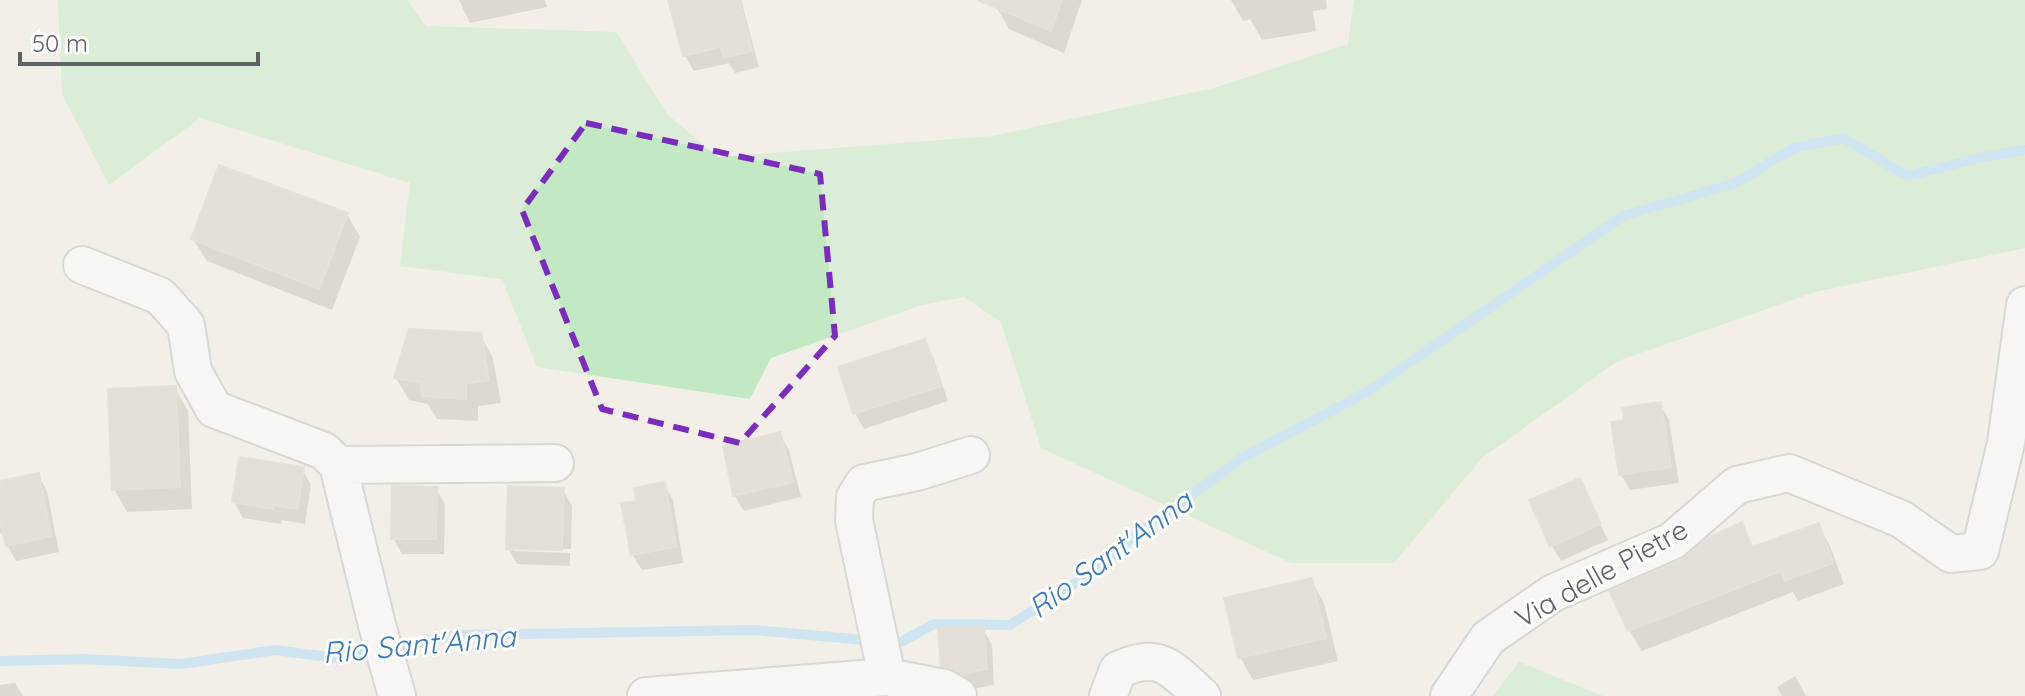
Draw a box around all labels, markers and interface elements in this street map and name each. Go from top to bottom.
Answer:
scale bar [20,16,258,66]
text: 50 m [32,28,88,58]
water label: Rio Sant'Anna [1021,481,1201,626]
street label: Via delle Pietre [1509,511,1693,635]
water label: Rio Sant'Anna [321,616,519,671]

